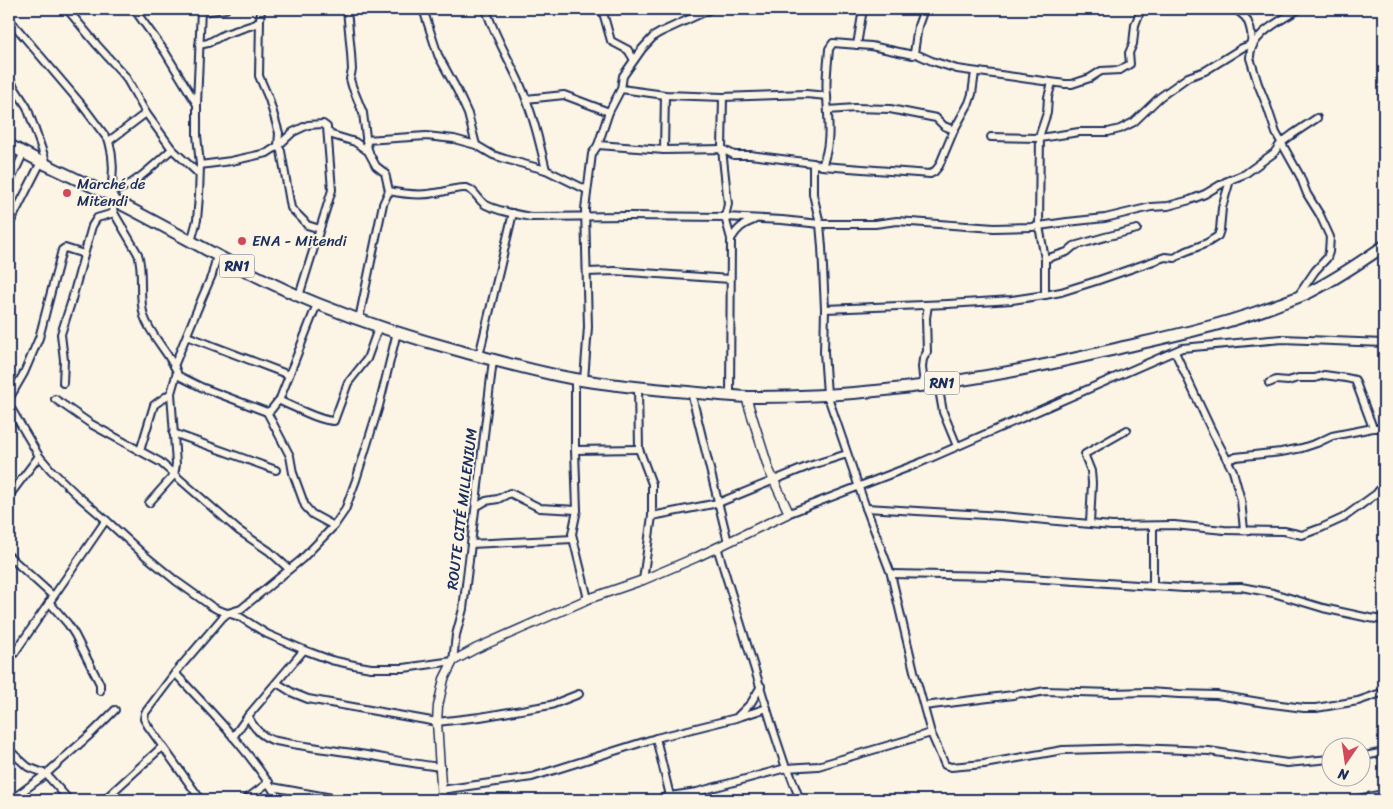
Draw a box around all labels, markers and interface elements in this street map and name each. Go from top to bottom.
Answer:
place label: Marché de Mitendi [77,171,146,214]
marker: Marché de Mitendi [61,187,73,199]
place label: ENA - Mitendi [252,228,347,254]
marker: ENA - Mitendi [236,235,248,247]
road number: RN1 [220,255,254,278]
road number: RN1 [924,372,960,394]
street label: ROUTE CITÉ MILLENIUM [439,427,485,591]
north arrow [1320,736,1370,786]
text: N [1335,761,1352,788]

